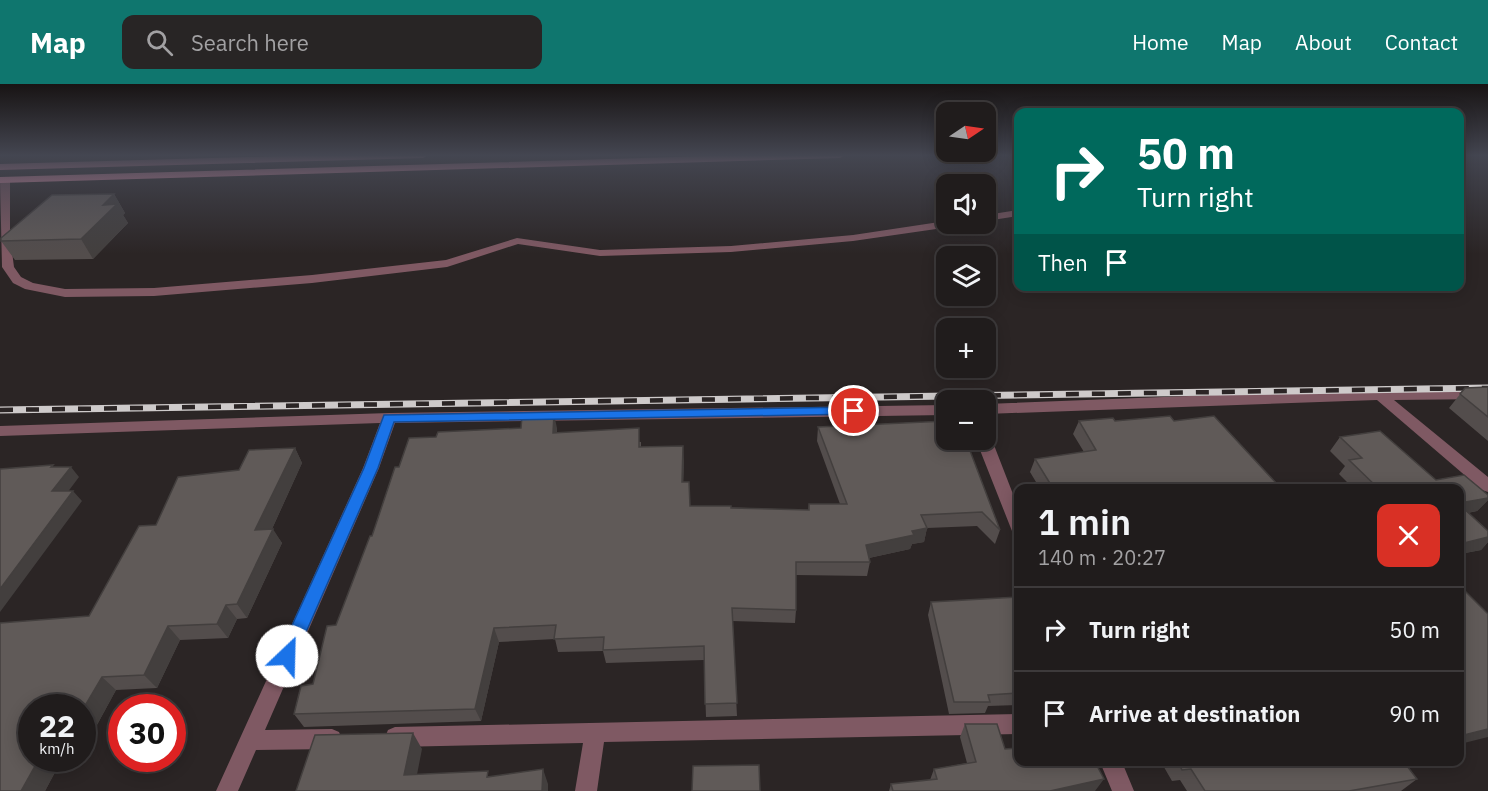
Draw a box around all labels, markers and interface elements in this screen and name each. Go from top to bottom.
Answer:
search box [122,15,542,69]
text: Map [30,24,86,61]
icon: search [143,26,176,59]
text: Search here [191,28,309,57]
text: Home [1132,28,1189,56]
text: Map [1222,28,1262,56]
text: About [1295,28,1352,56]
text: Contact [1385,28,1458,56]
north arrow [936,102,996,162]
map controls [936,102,996,450]
text: 50 m [1137,126,1235,181]
icon: right [1038,132,1116,210]
button: sound [936,174,996,234]
text: Turn right [1137,179,1254,214]
button: layers [936,246,996,306]
icon: arrive [1100,246,1133,279]
text: Then [1038,248,1088,277]
button: + [936,318,996,378]
pin [828,385,879,436]
button: − [936,390,996,450]
icon: arrive [837,394,870,427]
text: 1 min [1038,498,1131,545]
button: close [1377,504,1440,567]
text: 140 m · 20:27 [1038,544,1166,571]
icon: right [1038,613,1071,646]
text: Turn right [1089,615,1190,644]
text: 50 m [1389,615,1440,644]
position arrow [255,624,319,688]
speed limit sign: 30 [108,694,186,772]
icon: arrive [1038,697,1071,730]
text: Arrive at destination [1089,699,1300,728]
text: 90 m [1389,699,1440,728]
text: 22 [39,706,75,745]
text: km/h [39,739,75,758]

